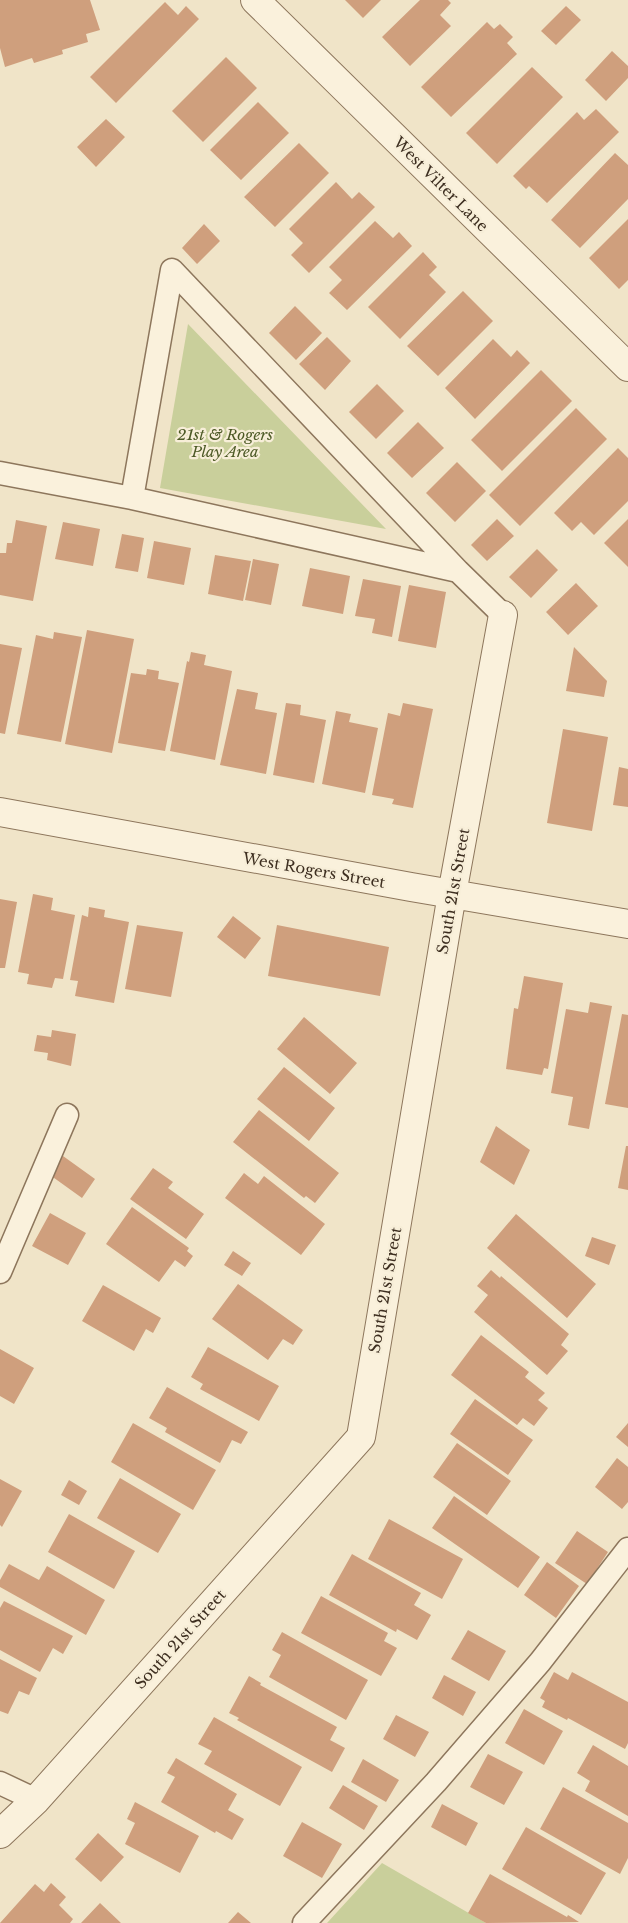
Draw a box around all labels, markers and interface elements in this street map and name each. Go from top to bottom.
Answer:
street label: West Vilter Lane [389,132,492,235]
park label: 21st & Rogers Play Area [177,425,273,461]
street label: South 21st Street [433,826,473,956]
street label: West Rogers Street [240,848,387,892]
street label: South 21st Street [365,1225,405,1355]
street label: South 21st Street [130,1585,230,1693]

